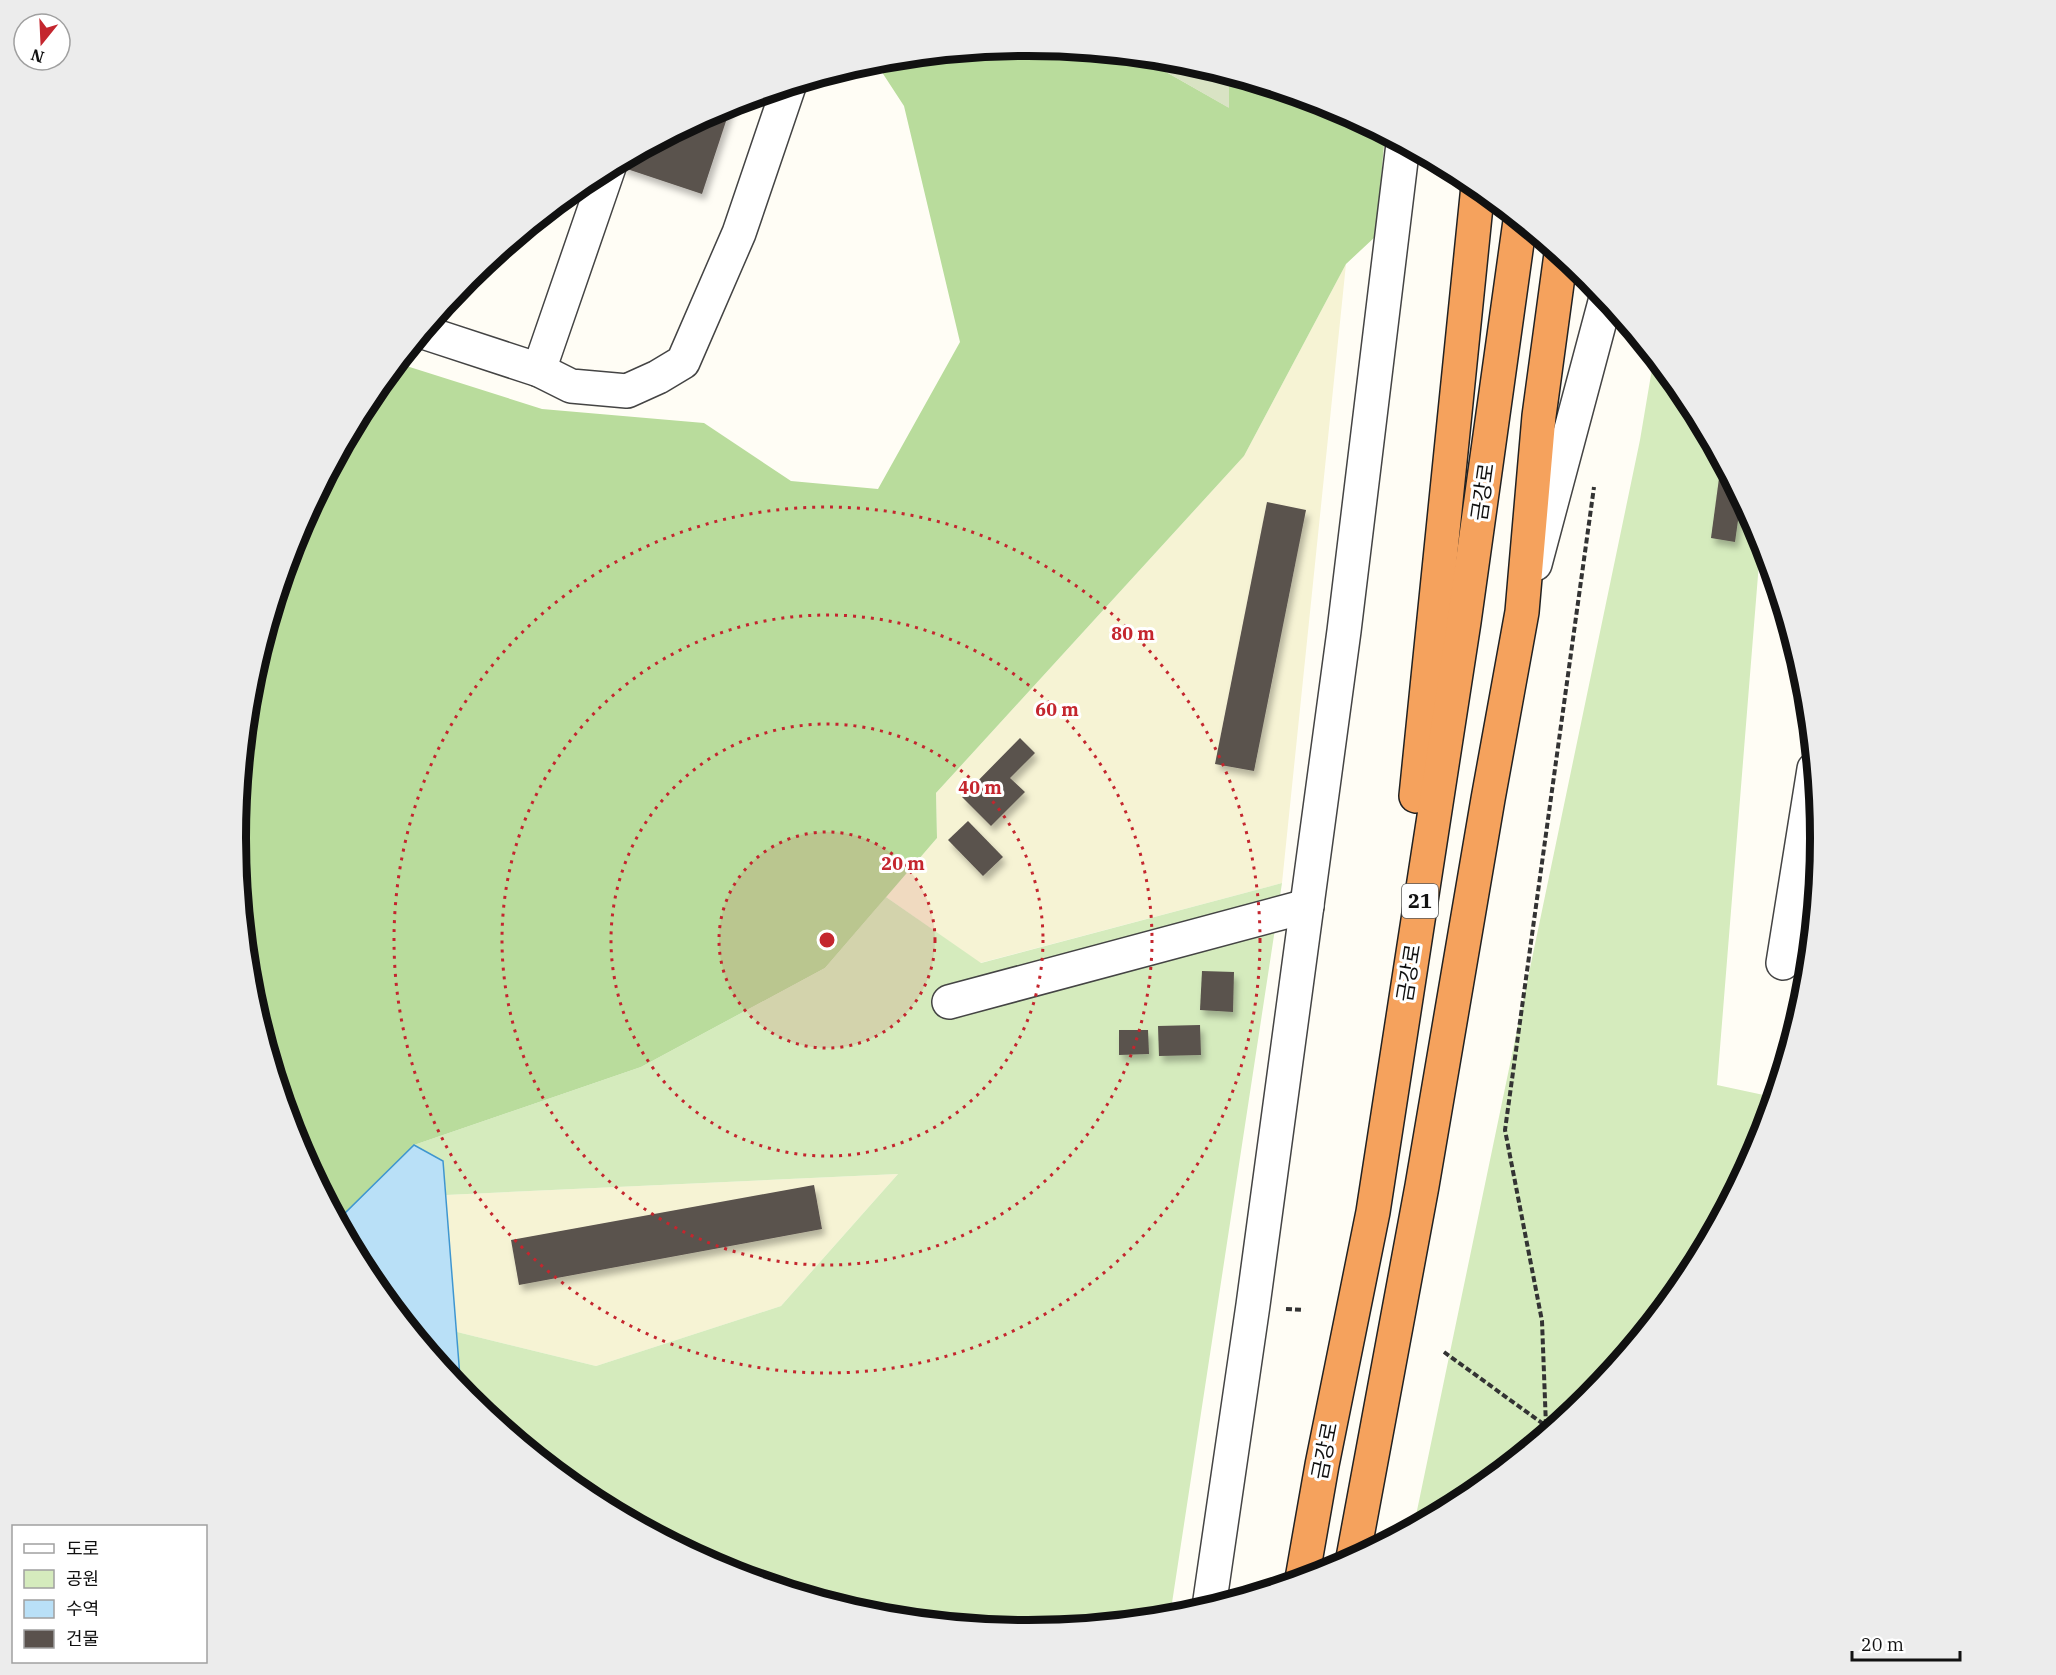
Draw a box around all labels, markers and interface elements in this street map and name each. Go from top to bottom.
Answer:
north arrow [12,12,72,72]
text: N [28,45,46,68]
street label: 금강로 [1464,461,1500,523]
text: 80 m [1111,622,1155,645]
text: 60 m [1035,698,1079,721]
text: 40 m [958,776,1002,799]
text: 20 m [881,852,925,875]
road number: 21 [1402,884,1438,918]
centre of rings [817,930,837,950]
street label: 금강로 [1390,942,1426,1004]
street label: 금강로 [1305,1420,1343,1482]
legend [12,1525,207,1663]
text: 도로 [66,1537,99,1560]
text: 공원 [66,1567,99,1590]
text: 수역 [66,1597,99,1620]
scale bar [1852,1624,1960,1662]
text: 건물 [66,1627,99,1650]
text: 20 m [1861,1633,1904,1656]

